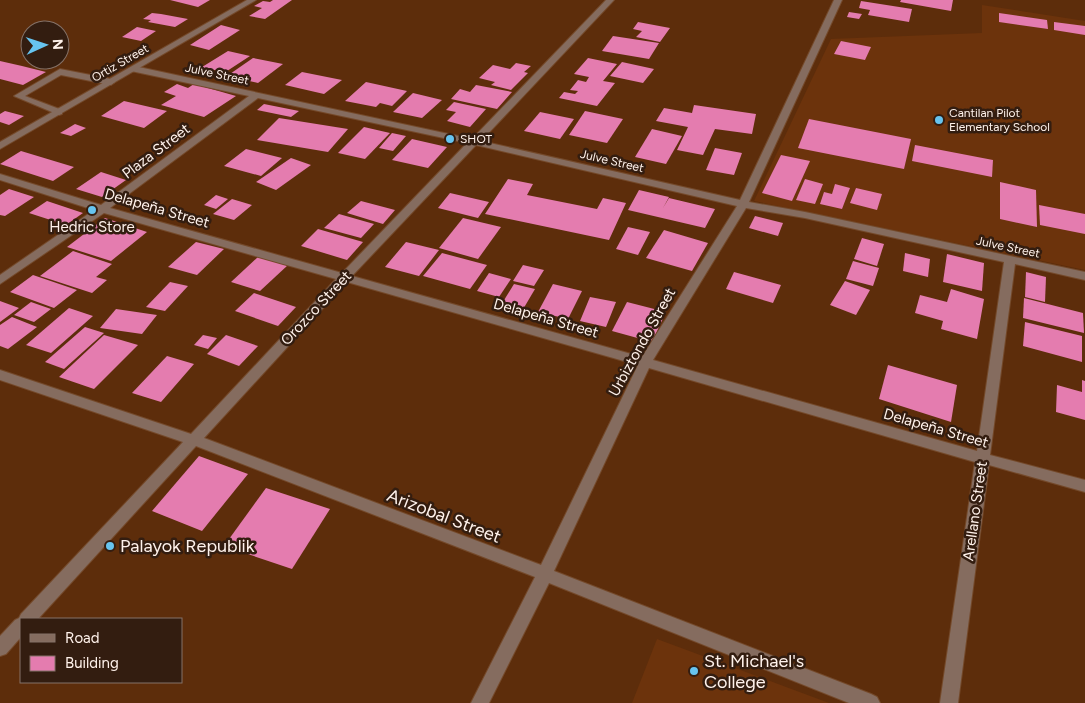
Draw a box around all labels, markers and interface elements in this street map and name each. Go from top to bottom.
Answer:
north arrow [20,20,70,70]
text: N [49,38,66,50]
street label: Ortiz Street [89,41,151,85]
street label: Julve Street [184,60,251,88]
place label: Cantilan Pilot Elementary School [949,106,1050,134]
marker: Cantilan Pilot Elementary School [933,114,945,126]
street label: Plaza Street [118,119,194,182]
place label: SHOT [460,132,493,146]
marker: SHOT [444,133,456,145]
street label: Julve Street [579,147,646,175]
street label: Delapeña Street [102,184,212,232]
marker: Hedric Store [86,204,98,216]
place label: Hedric Store [49,218,135,236]
street label: Julve Street [975,233,1042,261]
street label: Orozco Street [277,267,355,349]
street label: Urbiztondo Street [605,284,679,399]
street label: Delapeña Street [491,294,601,342]
street label: Delapeña Street [881,404,991,452]
street label: Arellano Street [959,460,991,562]
street label: Arizobal Street [384,484,504,548]
place label: Palayok Republik [120,535,255,557]
marker: Palayok Republik [104,540,116,552]
legend [20,618,182,683]
text: Road [65,629,100,647]
place label: St. Michael's College [704,650,804,693]
text: Building [65,654,119,672]
marker: St. Michael's College [688,665,700,677]

